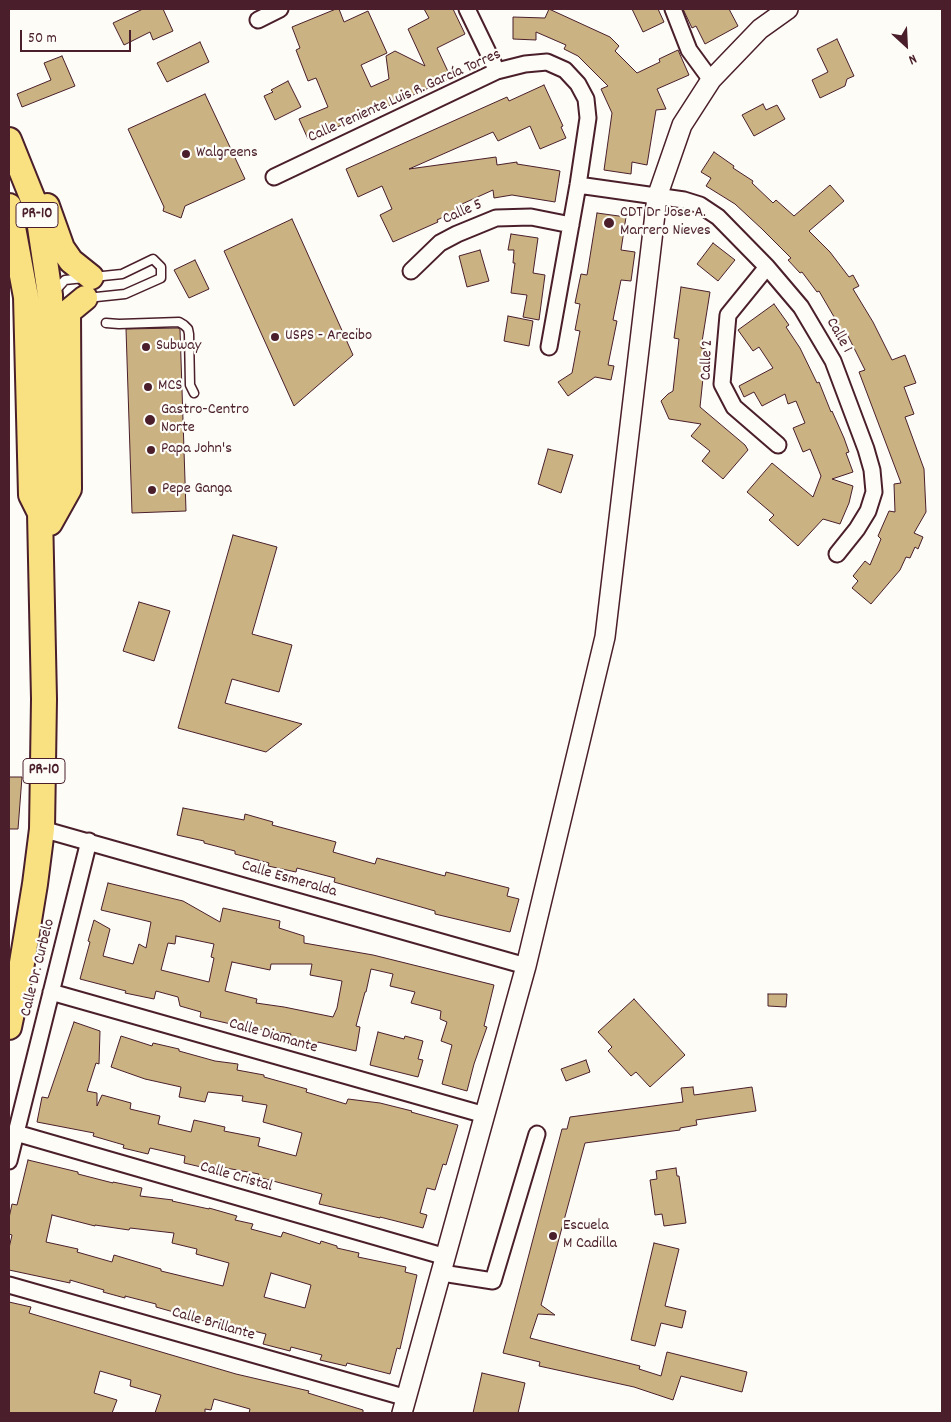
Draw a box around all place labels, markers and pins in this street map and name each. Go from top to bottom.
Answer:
place label: Walgreens [196,144,258,164]
marker: Walgreens [180,148,192,160]
place label: CDT Dr Jose A. Marrero Nieves [620,204,711,242]
marker: CDT Dr Jose A. Marrero Nieves [602,216,616,230]
place label: USPS - Arecibo [285,327,372,347]
marker: USPS - Arecibo [269,331,281,343]
place label: Subway [156,337,201,357]
marker: Subway [140,341,152,353]
place label: MCS [158,377,182,397]
marker: MCS [142,381,154,393]
place label: Gastro-Centro Norte [161,401,249,439]
marker: Gastro-Centro Norte [143,413,157,427]
place label: Papa John's [161,440,232,460]
marker: Papa John's [145,444,157,456]
place label: Pepe Ganga [162,480,232,500]
marker: Pepe Ganga [146,484,158,496]
place label: Escuela M Cadilla [563,1217,617,1255]
marker: Escuela M Cadilla [547,1230,559,1242]

